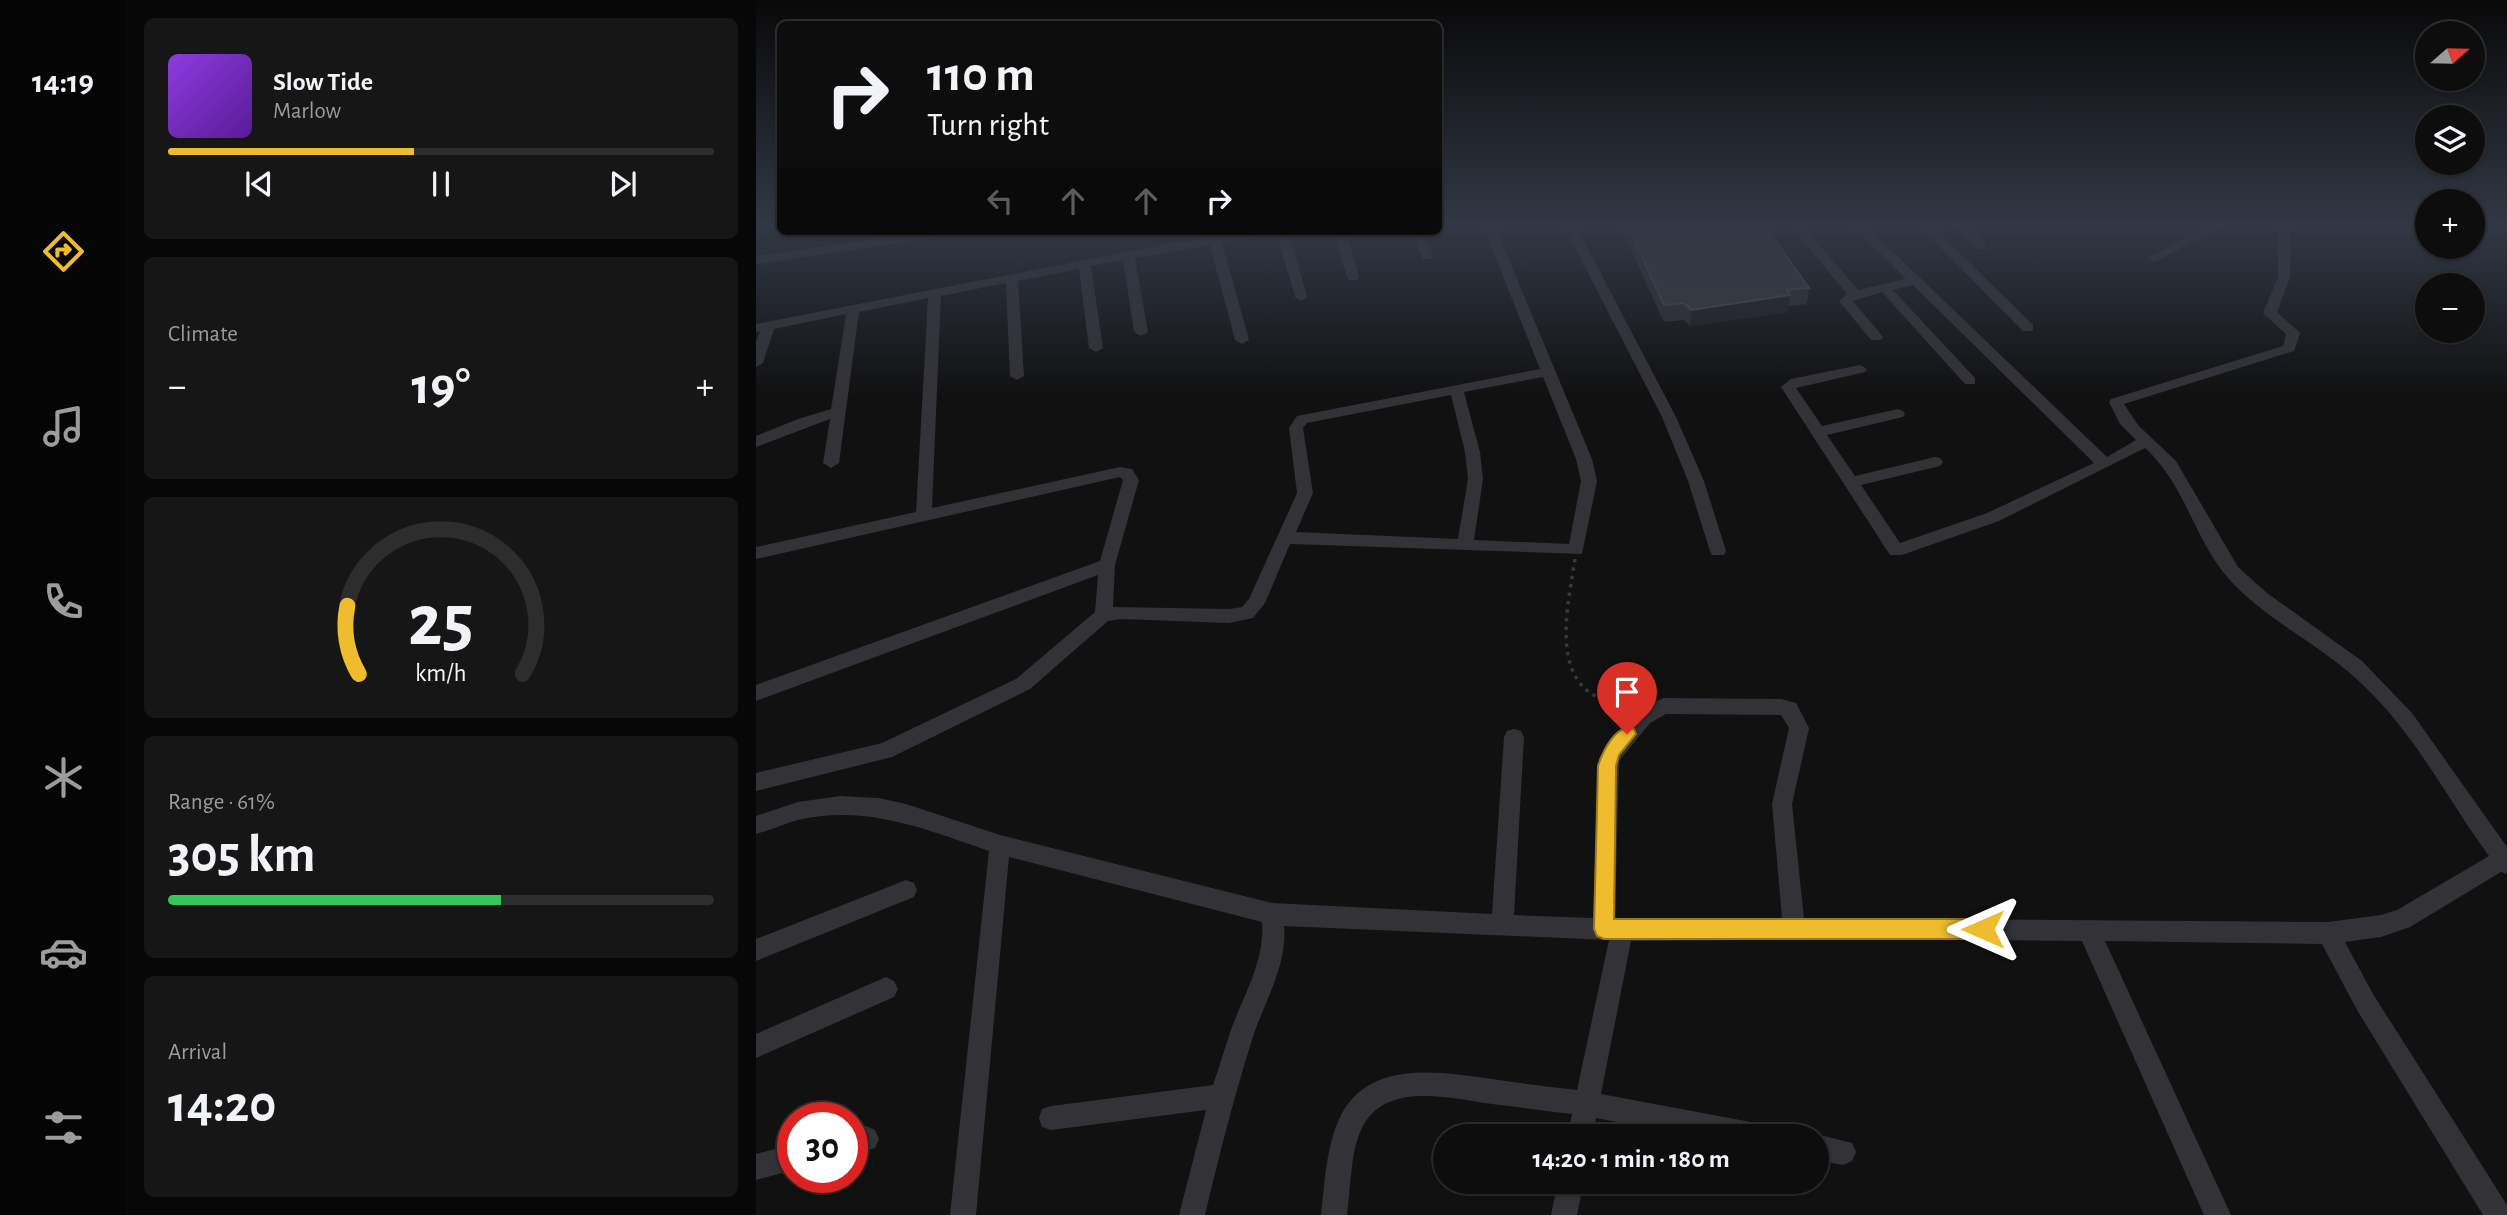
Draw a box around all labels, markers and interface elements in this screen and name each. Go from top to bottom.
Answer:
north arrow [2415,21,2485,91]
map controls [2415,21,2485,343]
icon: right [812,49,903,140]
text: 110 m [927,51,1035,100]
text: 14:19 [32,66,94,98]
text: Slow Tide [273,69,373,95]
text: Marlow [273,100,341,123]
button: layers [2415,105,2485,175]
text: Turn right [927,109,1049,141]
icon: previous [240,165,278,203]
icon: pause [422,165,460,203]
icon: next [604,165,642,203]
icon: left [981,182,1019,220]
icon: ahead [1054,182,1092,220]
icon: ahead [1127,182,1165,220]
icon: right [1200,182,1238,220]
button: + [2415,189,2485,259]
icon: directions [39,227,88,276]
button: − [2415,273,2485,343]
text: Climate [168,323,238,346]
text: 19° [411,361,471,413]
text: − [168,368,186,406]
text: + [696,368,714,406]
icon: music [39,402,88,451]
icon: phone [39,577,88,626]
text: 25 [408,586,474,659]
text: km/h [415,660,467,685]
pin [1597,662,1657,734]
icon: arrive [1608,673,1646,711]
icon: climate [39,753,88,802]
text: Range · 61% [168,791,275,814]
text: 305 km [168,829,316,881]
position arrow [1946,892,2020,966]
icon: car [39,928,88,977]
text: Arrival [168,1041,227,1064]
text: 14:20 [168,1079,276,1131]
speed limit sign: 30 [777,1102,868,1193]
icon: filters [39,1103,88,1152]
text: 14:20 · 1 min · 180 m [1532,1146,1730,1172]

